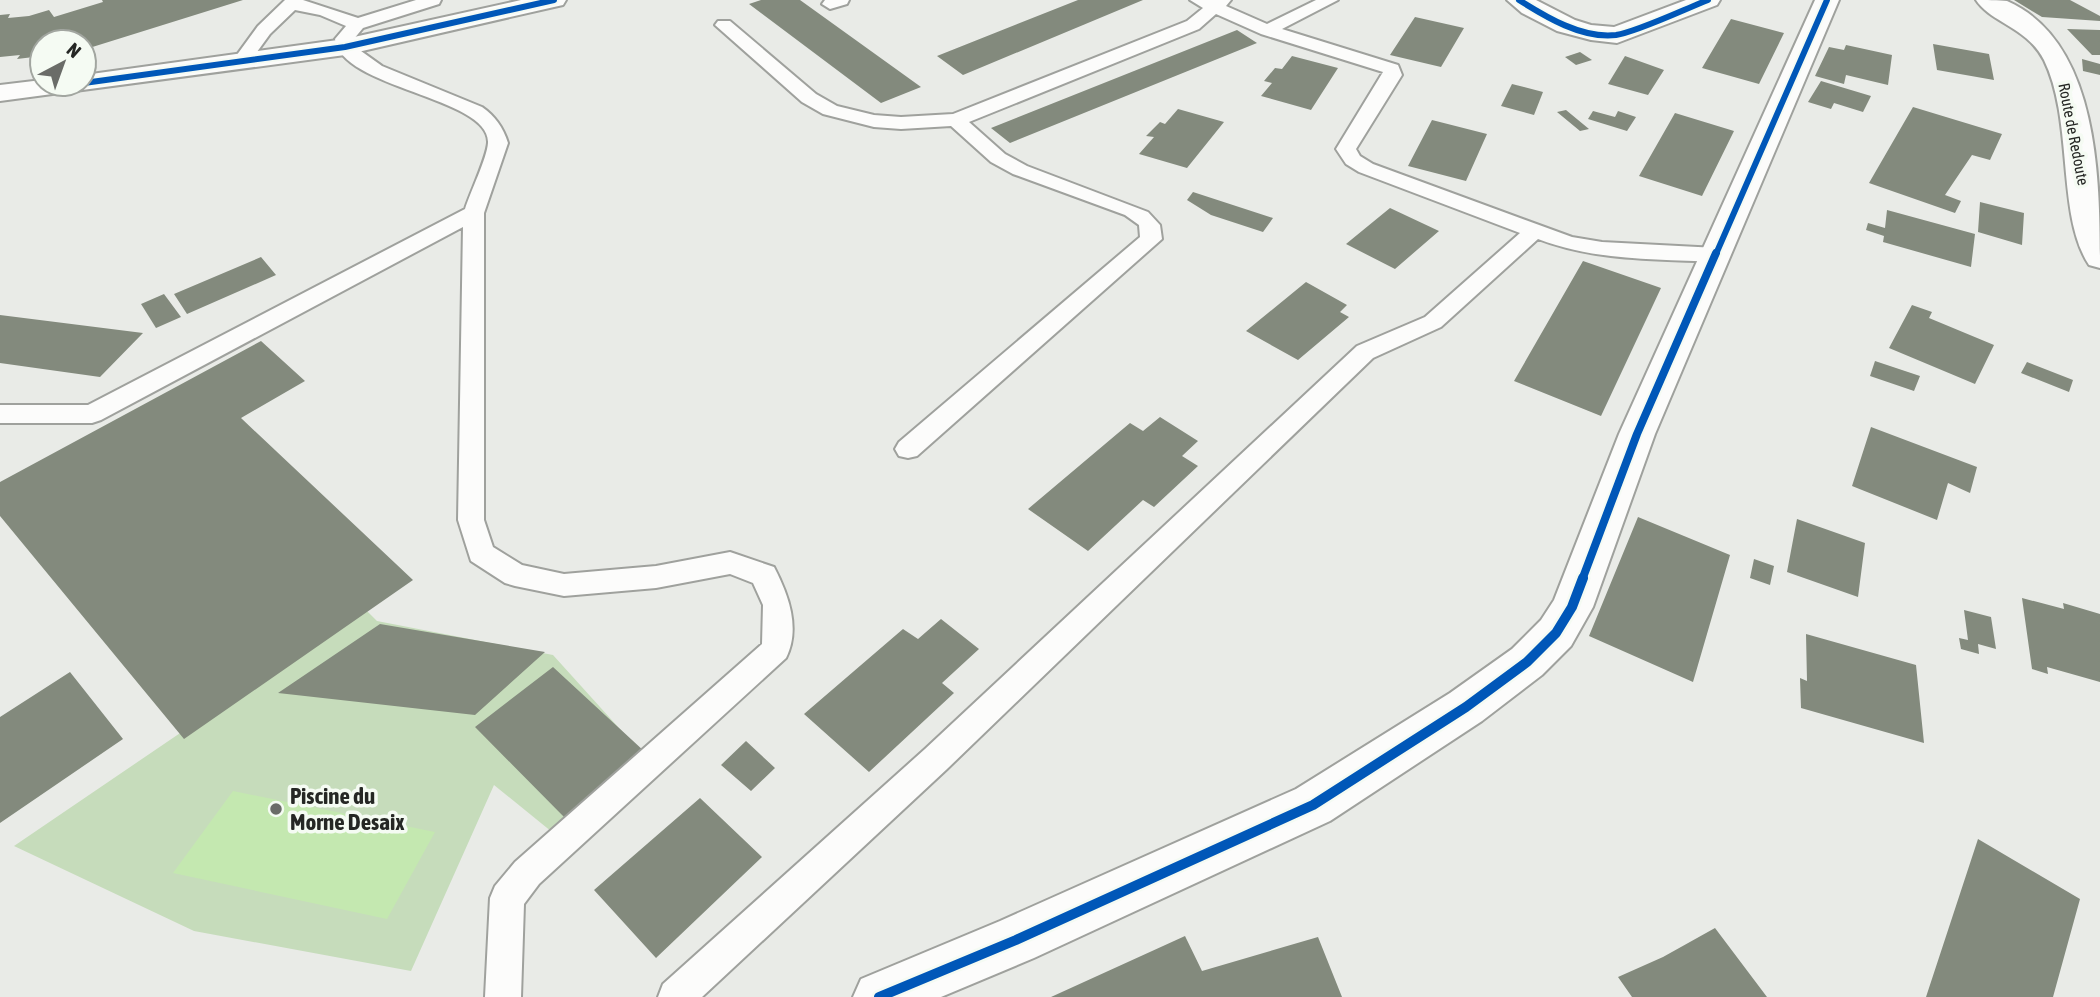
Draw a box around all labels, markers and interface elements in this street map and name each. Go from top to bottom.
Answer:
north arrow [28,28,98,98]
text: N [63,38,86,62]
street label: Route de Redoute [2055,81,2093,187]
place label: Piscine du Morne Desaix [290,783,404,835]
marker: Piscine du Morne Desaix [268,801,284,817]

